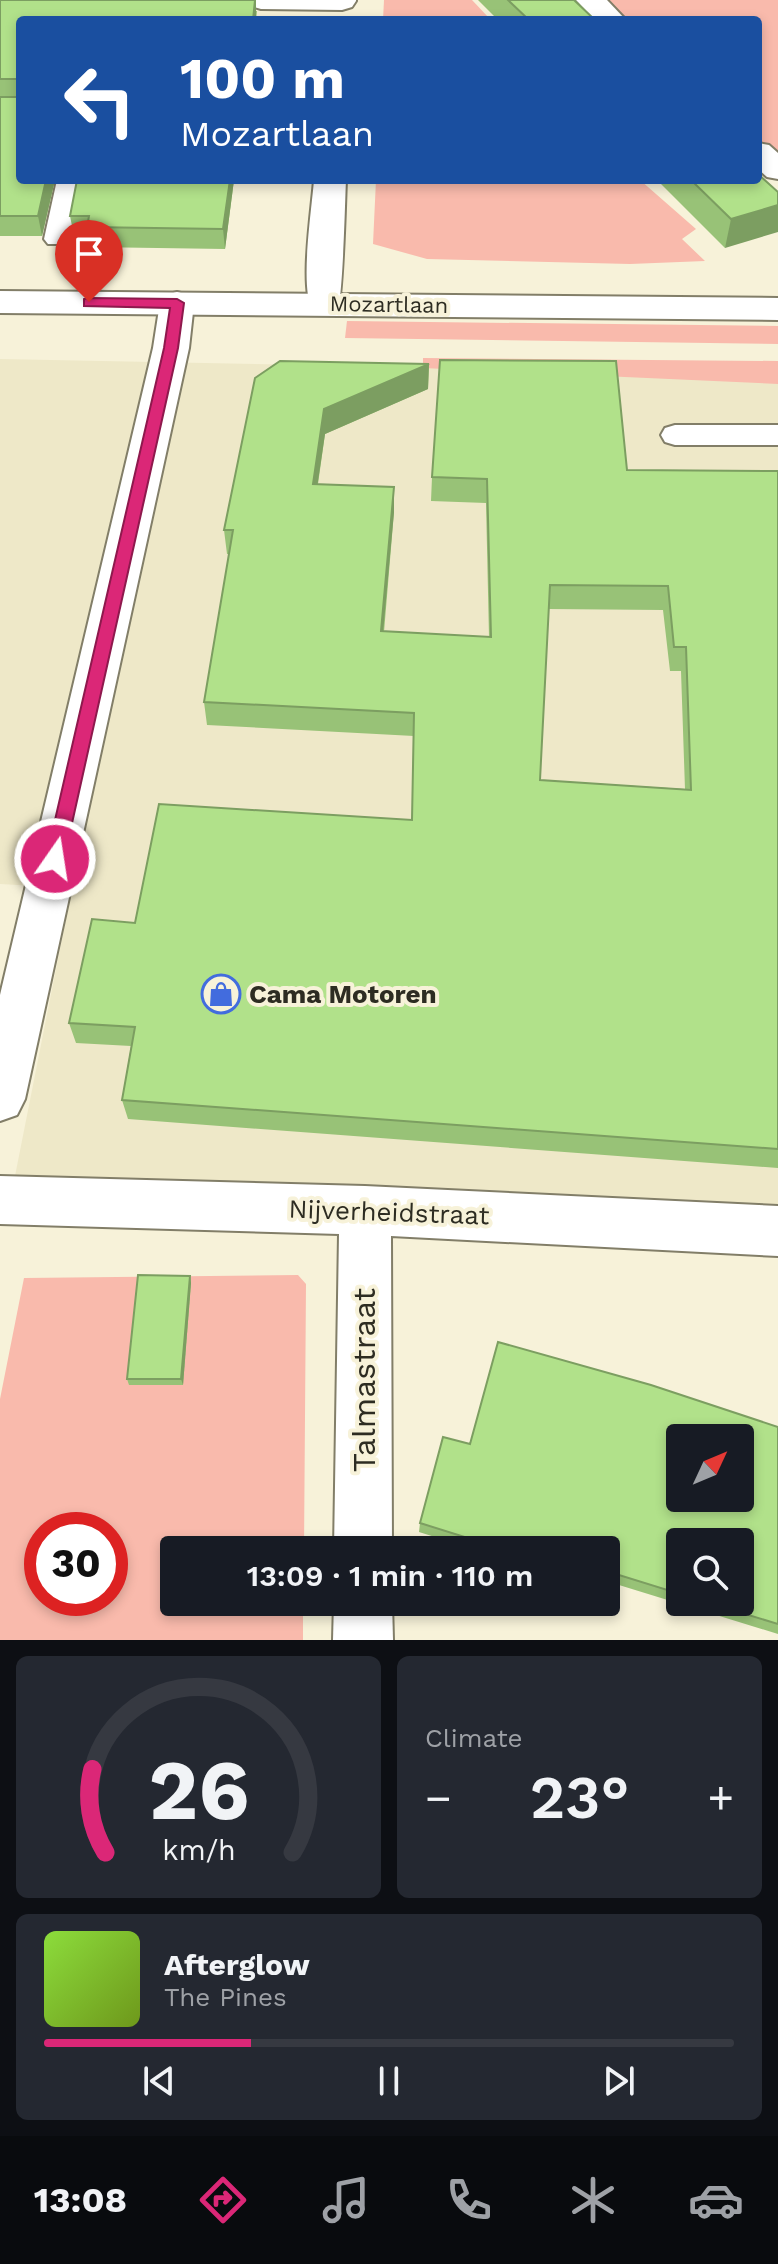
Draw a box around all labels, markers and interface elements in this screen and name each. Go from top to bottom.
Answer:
text: 100 m [180,46,345,112]
icon: left [48,48,152,152]
text: Mozartlaan [180,113,374,155]
pin [55,220,123,302]
icon: arrive [67,232,111,276]
street label: Mozartlaan [329,291,449,318]
position arrow [13,817,97,901]
shop icon: Cama Motoren [200,973,242,1015]
place label: Cama Motoren [249,979,437,1009]
street label: Nijverheidstraat [288,1194,490,1231]
street label: Talmastraat [345,1288,383,1472]
north arrow [666,1424,754,1512]
map controls [666,1424,754,1616]
speed limit sign: 30 [24,1512,128,1616]
button: search [666,1528,754,1616]
text: 13:09 · 1 min · 110 m [247,1558,533,1593]
text: Climate [425,1723,523,1753]
text: 26 [148,1742,249,1839]
text: 23° [530,1762,629,1833]
text: − [425,1772,452,1824]
text: + [707,1772,734,1824]
text: km/h [162,1833,235,1867]
text: Afterglow [164,1947,310,1982]
text: The Pines [164,1982,287,2012]
icon: previous [137,2059,181,2103]
icon: pause [367,2059,411,2103]
icon: next [597,2059,641,2103]
icon: directions [195,2172,251,2228]
icon: music [318,2172,374,2228]
icon: phone [441,2172,497,2228]
icon: climate [565,2172,621,2228]
icon: car [688,2172,744,2228]
text: 13:08 [34,2179,127,2221]

